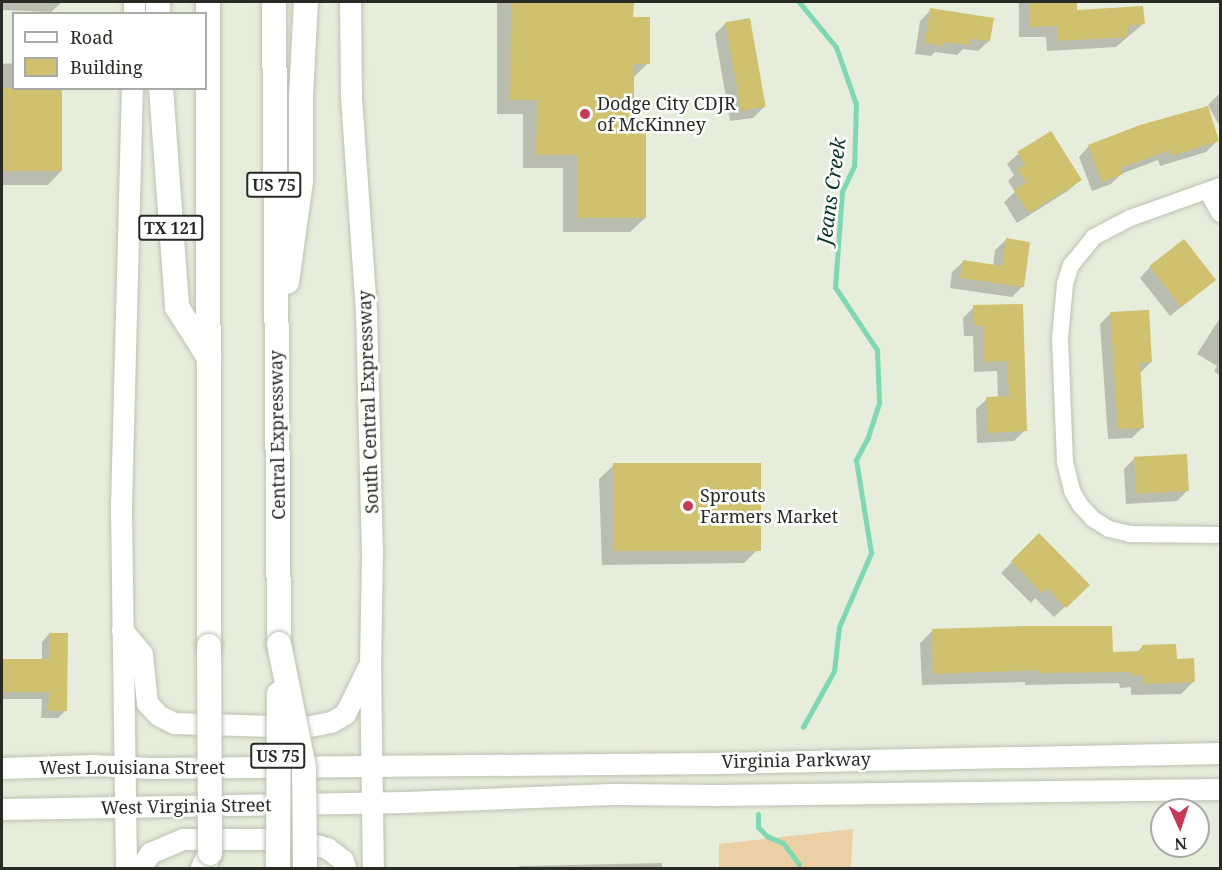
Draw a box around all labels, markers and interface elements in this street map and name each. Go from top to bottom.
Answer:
legend [12,12,207,90]
text: Road [70,25,113,49]
text: Building [70,55,143,79]
place label: Dodge City CDJR of McKinney [597,93,736,136]
marker: Dodge City CDJR of McKinney [578,107,592,121]
water label: Jeans Creek [812,136,850,246]
road number: US 75 [246,172,302,198]
road number: TX 121 [138,215,204,241]
street label: South Central Expressway [353,290,383,514]
street label: Central Expressway [265,350,289,520]
place label: Sprouts Farmers Market [700,485,838,528]
marker: Sprouts Farmers Market [681,499,695,513]
road number: US 75 [250,743,306,769]
street label: Virginia Parkway [721,748,871,772]
street label: West Louisiana Street [39,756,225,778]
street label: West Virginia Street [100,794,272,818]
north arrow [1150,798,1210,858]
text: N [1174,833,1188,855]

